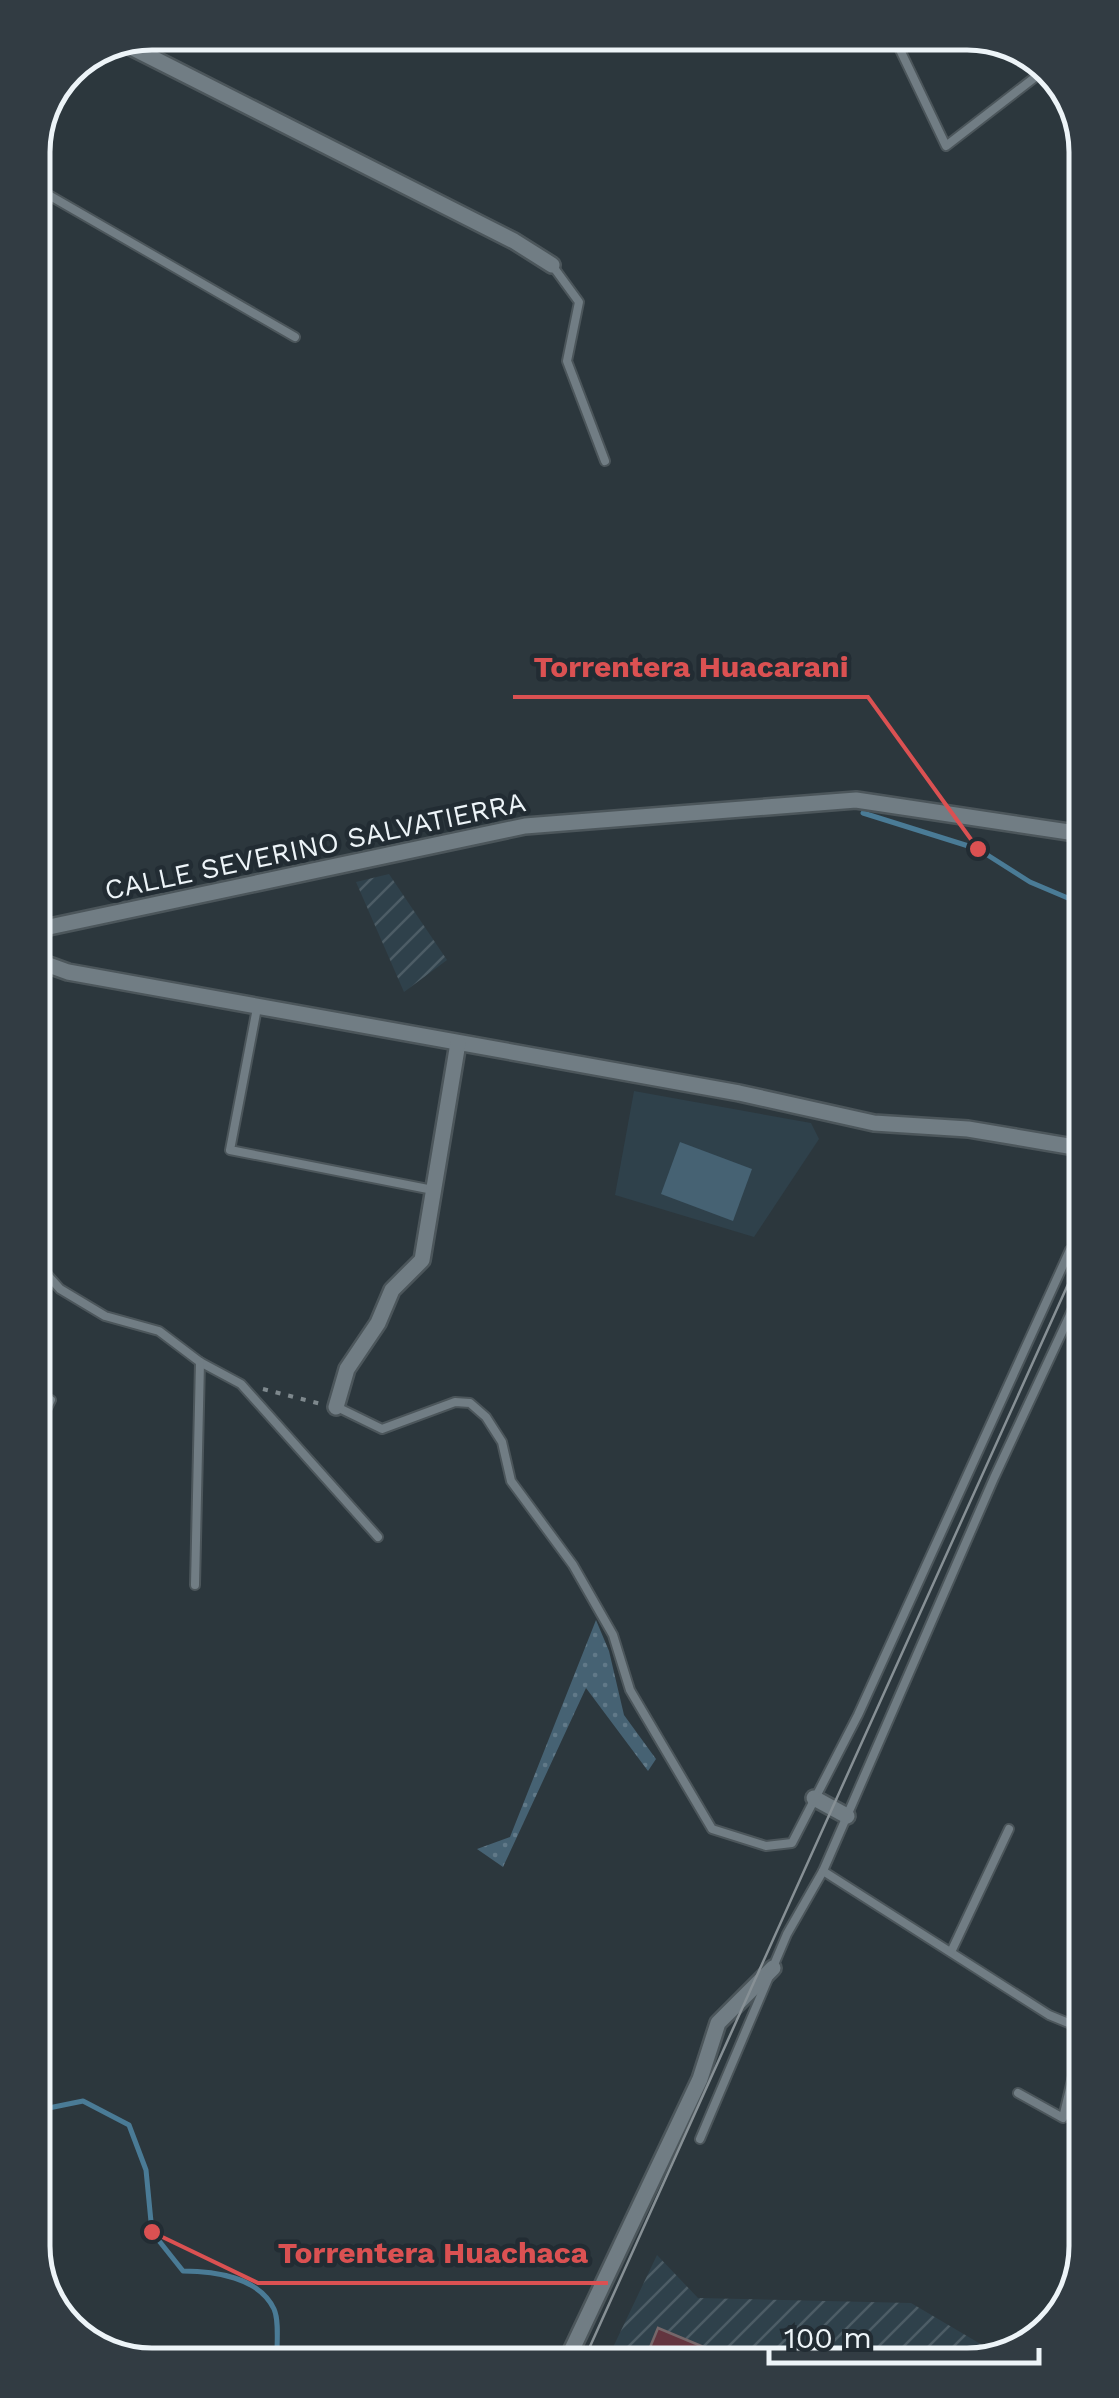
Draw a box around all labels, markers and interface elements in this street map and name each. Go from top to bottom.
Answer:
callout: Torrentera Huacarani [513,637,868,697]
text: Torrentera Huacarani [534,649,849,684]
street label: CALLE SEVERINO SALVATIERRA [101,785,529,907]
callout: Torrentera Huachaca [258,2223,608,2283]
text: Torrentera Huachaca [278,2235,589,2270]
scale bar [769,2303,1039,2365]
text: 100 m [784,2320,872,2355]

